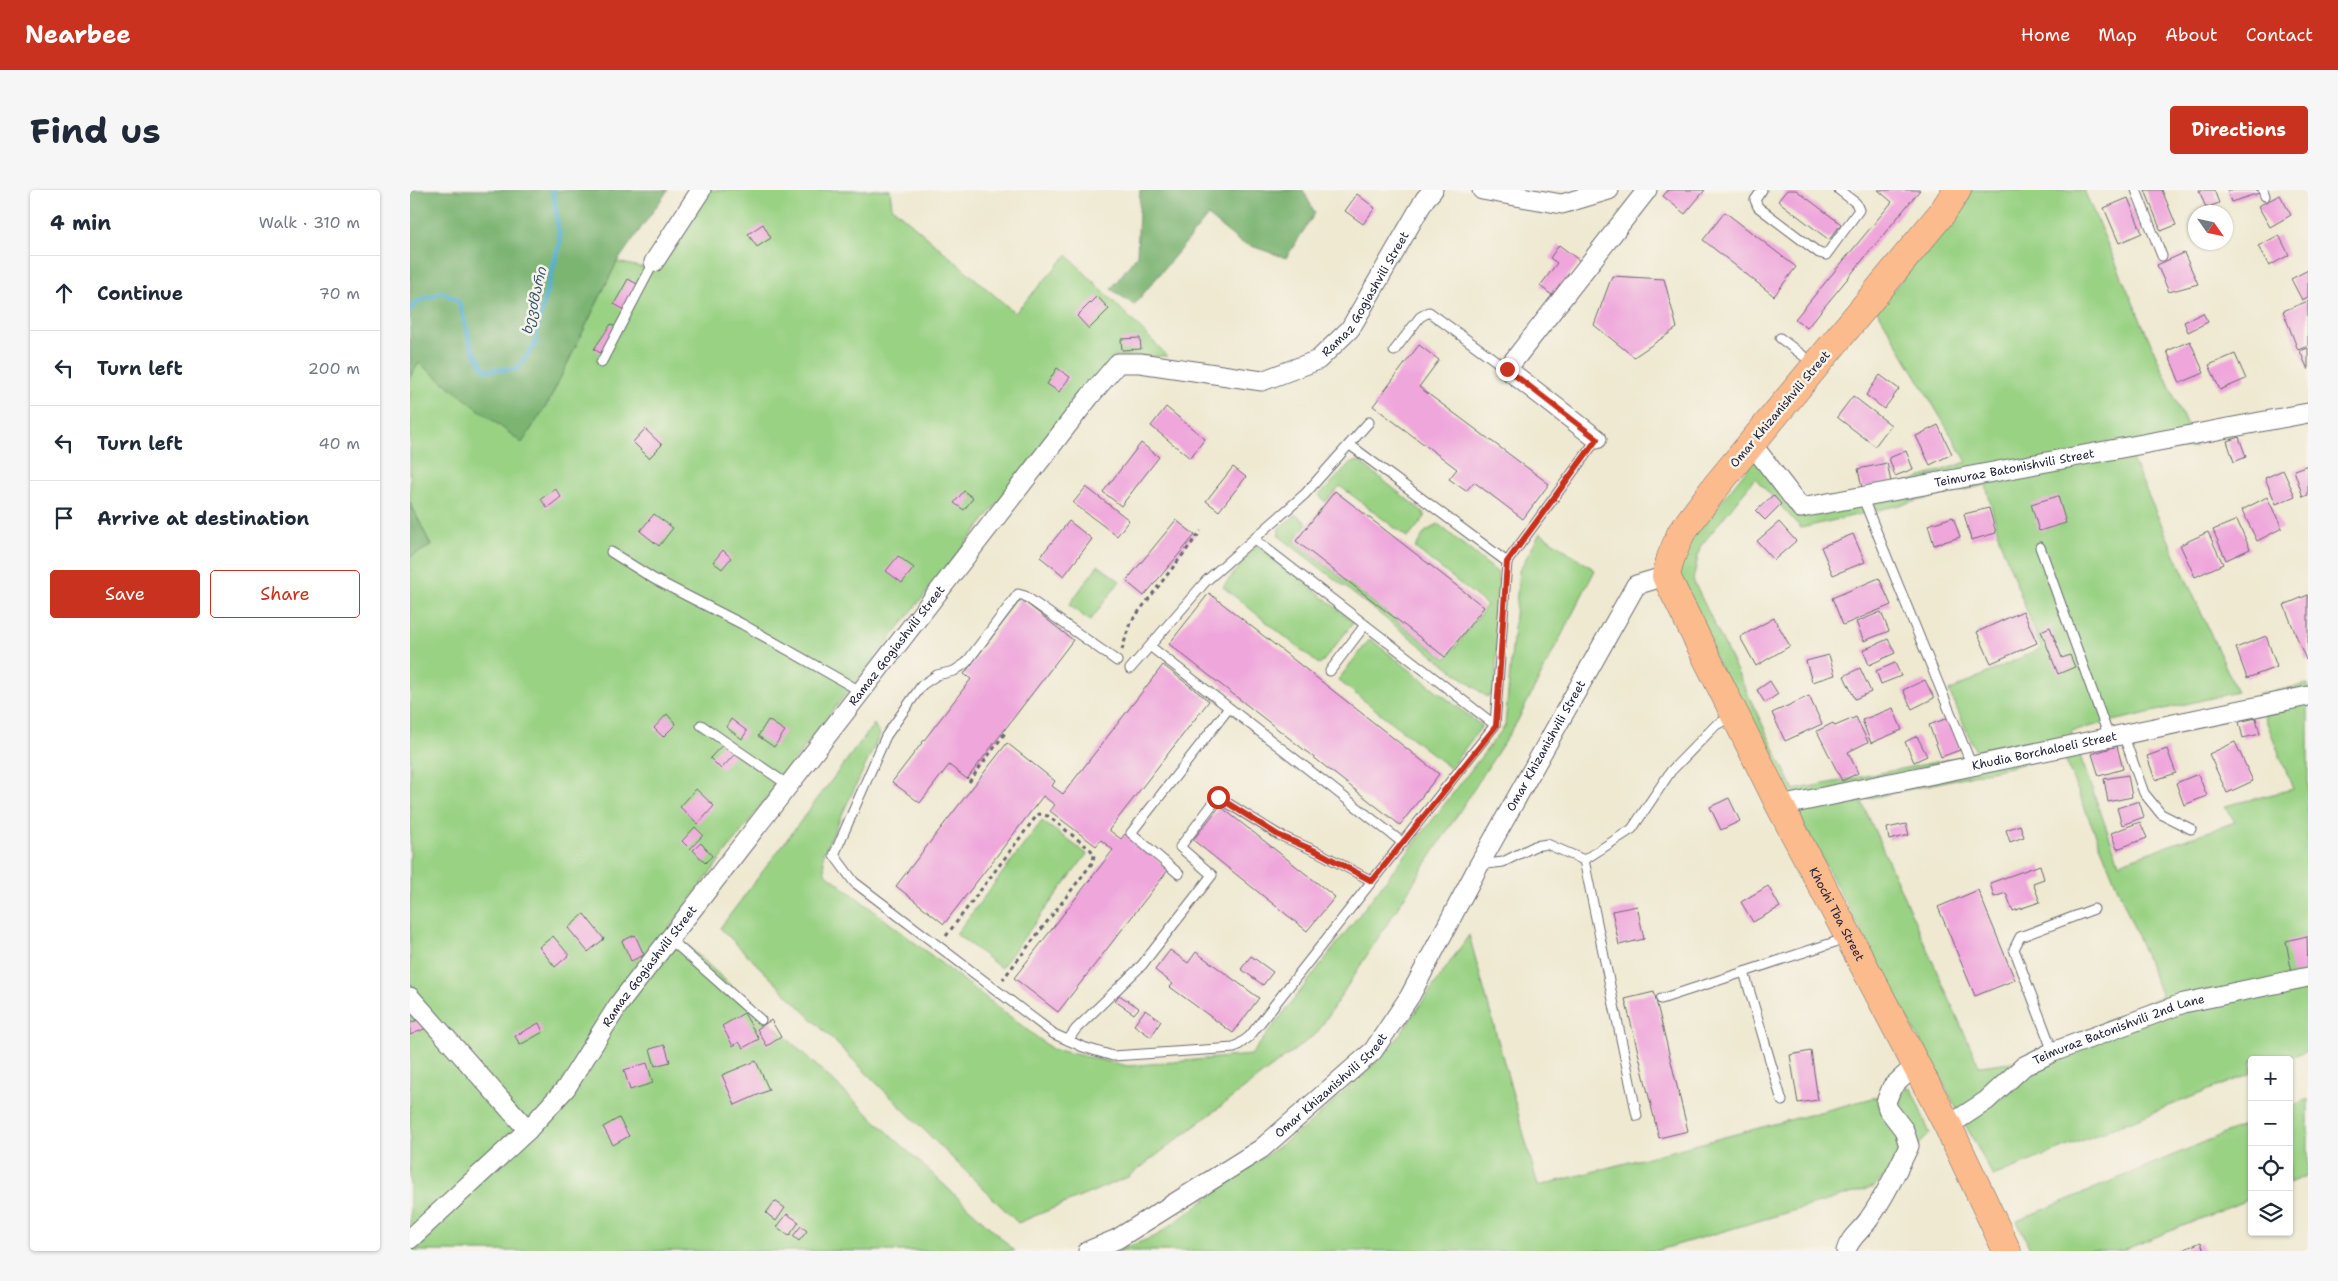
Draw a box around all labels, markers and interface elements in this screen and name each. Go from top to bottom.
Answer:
text: Nearbee [25,19,131,51]
text: Home [2021,23,2070,47]
text: Map [2098,23,2137,47]
text: About [2165,23,2218,47]
text: Contact [2246,23,2313,47]
button: Directions [2170,106,2308,154]
text: Find us [30,107,161,154]
north arrow [2188,205,2233,250]
text: 4 min [50,209,111,237]
text: Walk · 310 m [259,212,360,233]
street label: Ramaz Gogiashvili Street [1318,229,1413,360]
water label: ხევძმარი [518,265,551,336]
icon: ahead [50,279,78,307]
text: Continue [97,281,183,306]
text: 70 m [319,283,360,304]
street label: Omar Khizanishvili Street [1726,347,1834,471]
icon: left [50,354,78,382]
text: Turn left [97,356,183,381]
text: 200 m [308,358,360,379]
route end [1496,358,1519,381]
icon: left [50,429,78,457]
text: Turn left [97,431,183,456]
text: 40 m [318,433,360,454]
street label: Teimuraz Batonishvili Street [1933,445,2096,491]
icon: arrive [50,504,78,532]
text: Arrive at destination [97,506,309,531]
button: Save [50,570,200,618]
button: Share [210,570,360,618]
street label: Ramaz Gogiashvili Street [845,582,948,709]
street label: Omar Khizanishvili Street [1503,677,1589,814]
street label: Khudia Borchaloeli Street [1970,728,2118,774]
route start [1207,786,1230,809]
street label: Khochi Tba Street [1806,864,1868,964]
street label: Ramaz Gogiashvili Street [599,902,700,1030]
street label: Teimuraz Batonishvili 2nd Lane [2030,991,2206,1069]
street label: Omar Khizanishvili Street [1271,1030,1391,1141]
map controls [2248,1056,2293,1236]
button: + [2248,1056,2293,1101]
button: − [2248,1101,2293,1146]
button: locate [2248,1146,2293,1191]
button: layers [2248,1191,2293,1236]

